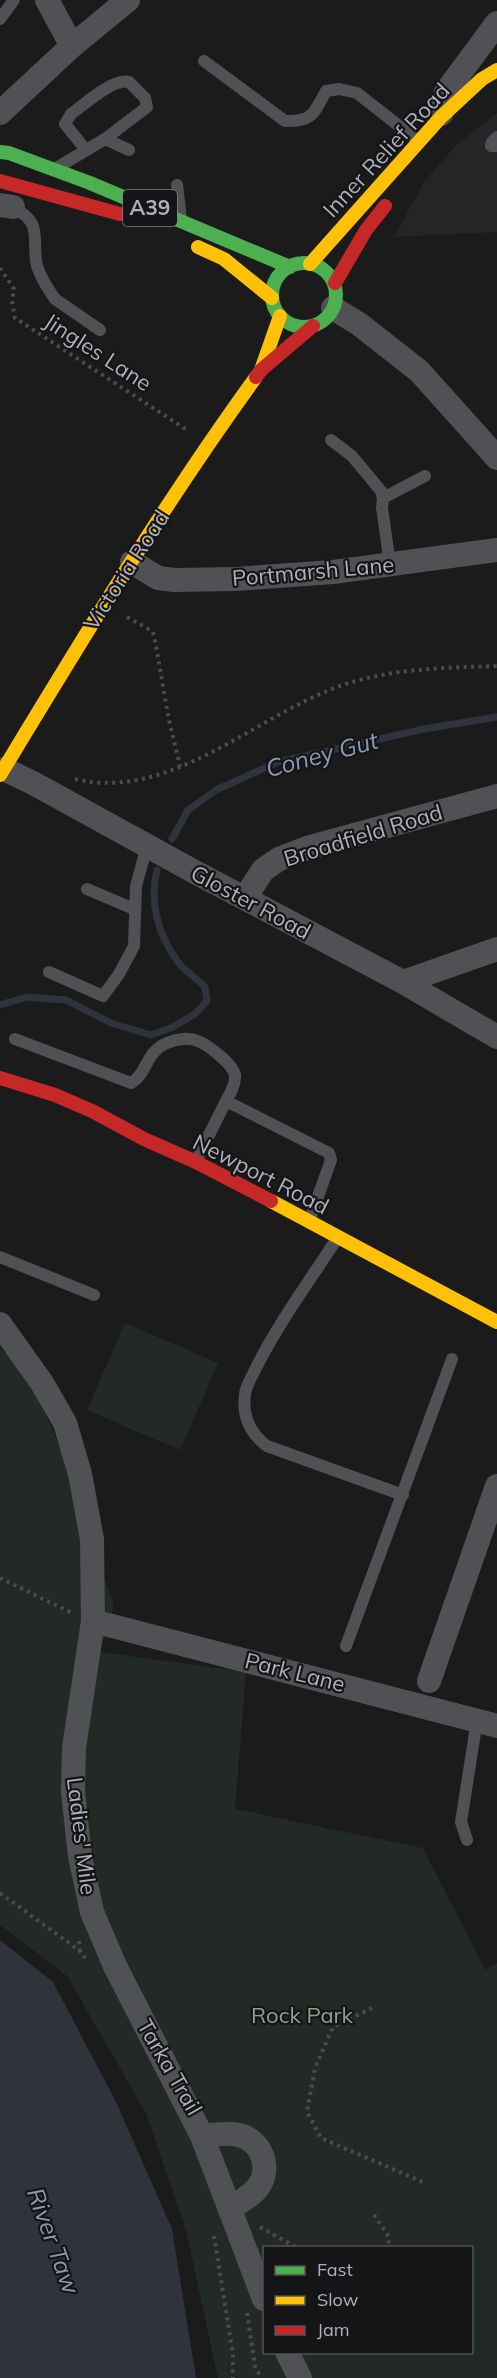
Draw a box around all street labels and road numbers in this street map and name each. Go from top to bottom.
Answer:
street label: Inner Relief Road [317,77,455,223]
road number: A39 [123,190,177,226]
street label: Jingles Lane [39,307,157,397]
street label: Victoria Road [77,505,175,635]
street label: Portmarsh Lane [231,550,395,592]
street label: Broadfield Road [280,798,446,872]
street label: Gloster Road [186,859,316,945]
street label: Newport Road [188,1128,334,1220]
street label: Park Lane [242,1646,348,1698]
street label: Ladies' Mile [61,1776,103,1896]
street label: Tarka Trail [131,2014,209,2120]

